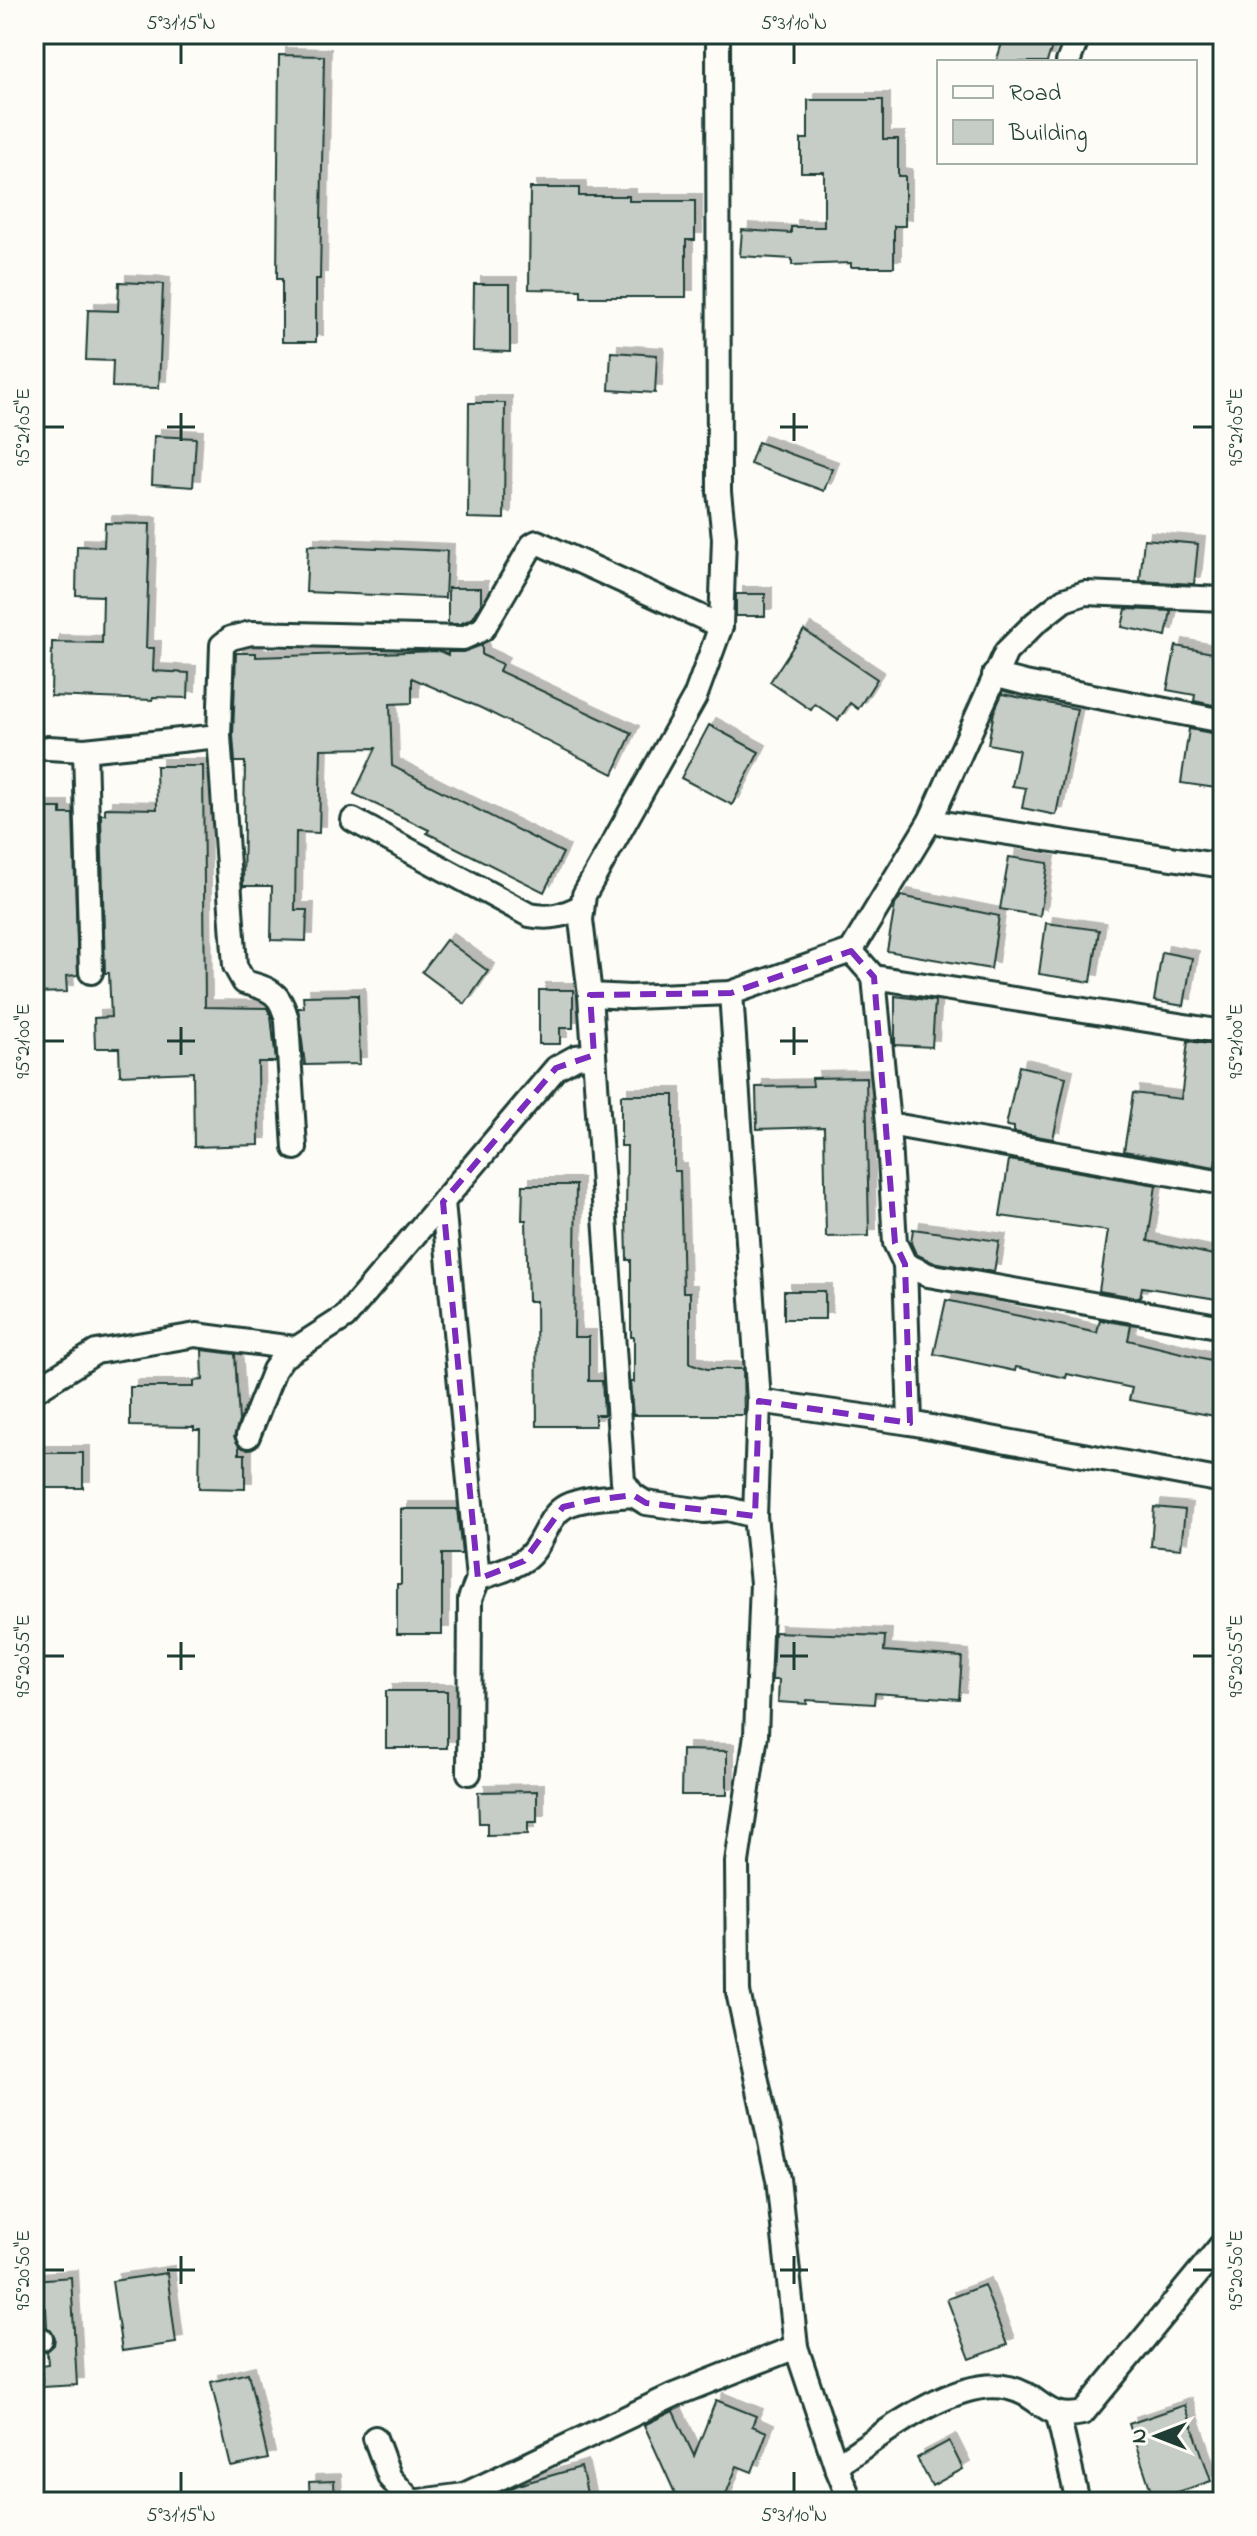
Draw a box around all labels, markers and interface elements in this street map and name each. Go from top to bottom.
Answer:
text: 5°31'15"N [146,10,216,39]
text: 5°31'10"N [761,10,827,39]
legend [937,60,1197,164]
text: Road [1009,77,1062,112]
text: Building [1008,117,1088,152]
text: 95°21'05"E [10,388,39,466]
text: 95°21'05"E [1223,388,1252,466]
text: 95°21'00"E [10,1003,39,1079]
text: 95°21'00"E [1223,1003,1252,1079]
text: 95°20'55"E [10,1614,39,1698]
text: 95°20'55"E [1223,1614,1252,1698]
text: 95°20'50"E [10,2230,39,2310]
text: 95°20'50"E [1223,2230,1252,2310]
north arrow [1117,2396,1197,2476]
text: N [1124,2429,1156,2443]
text: 5°31'15"N [146,2502,216,2531]
text: 5°31'10"N [761,2502,827,2531]

